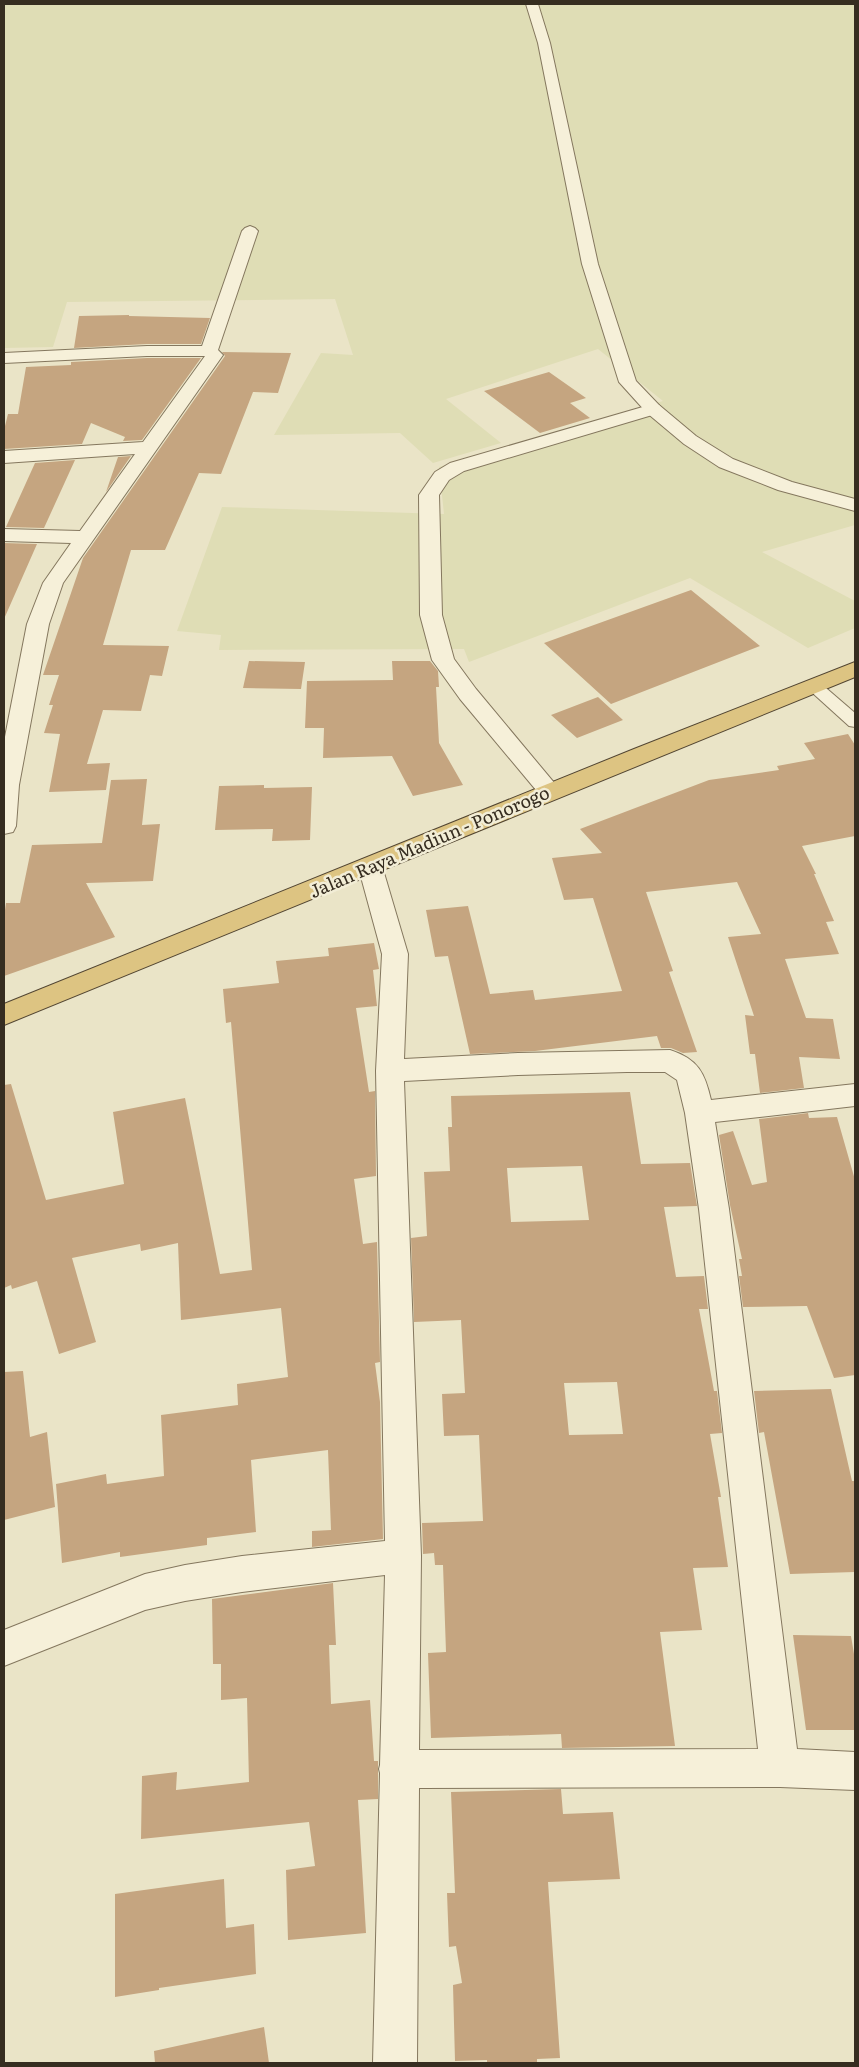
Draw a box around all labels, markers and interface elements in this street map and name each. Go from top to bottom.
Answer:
street label: Jalan Raya Madiun - Ponorogo [305,778,553,904]

